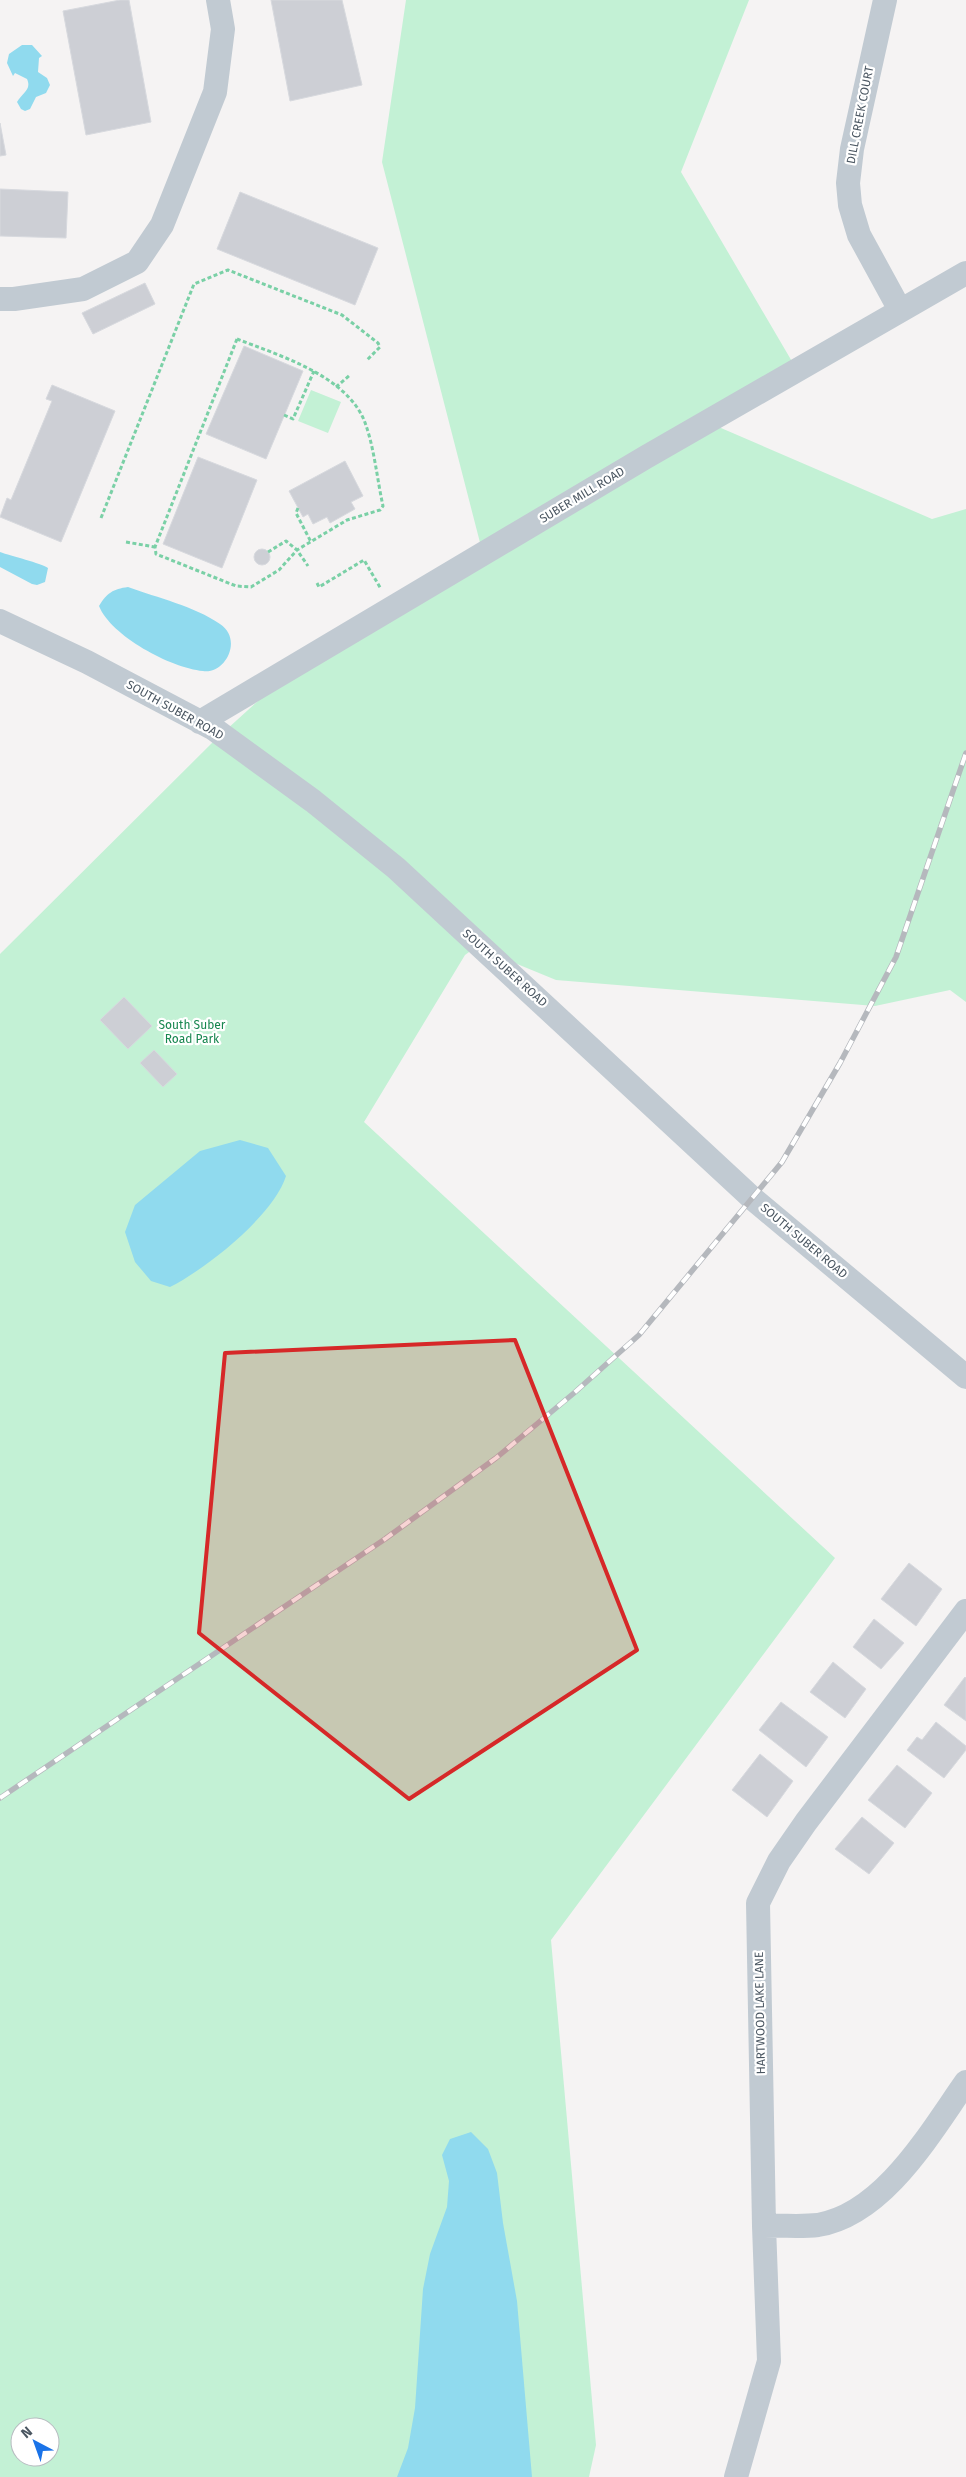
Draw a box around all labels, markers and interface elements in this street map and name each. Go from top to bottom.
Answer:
street label: DILL CREEK COURT [844,64,877,165]
street label: SUBER MILL ROAD [537,464,627,526]
street label: SOUTH SUBER ROAD [124,677,226,743]
street label: SOUTH SUBER ROAD [460,926,550,1010]
park label: South Suber Road Park [159,1018,226,1046]
street label: SOUTH SUBER ROAD [758,1201,850,1282]
street label: HARTWOOD LAKE LANE [752,1952,768,2074]
north arrow [10,2417,60,2467]
text: N [18,2423,36,2442]

